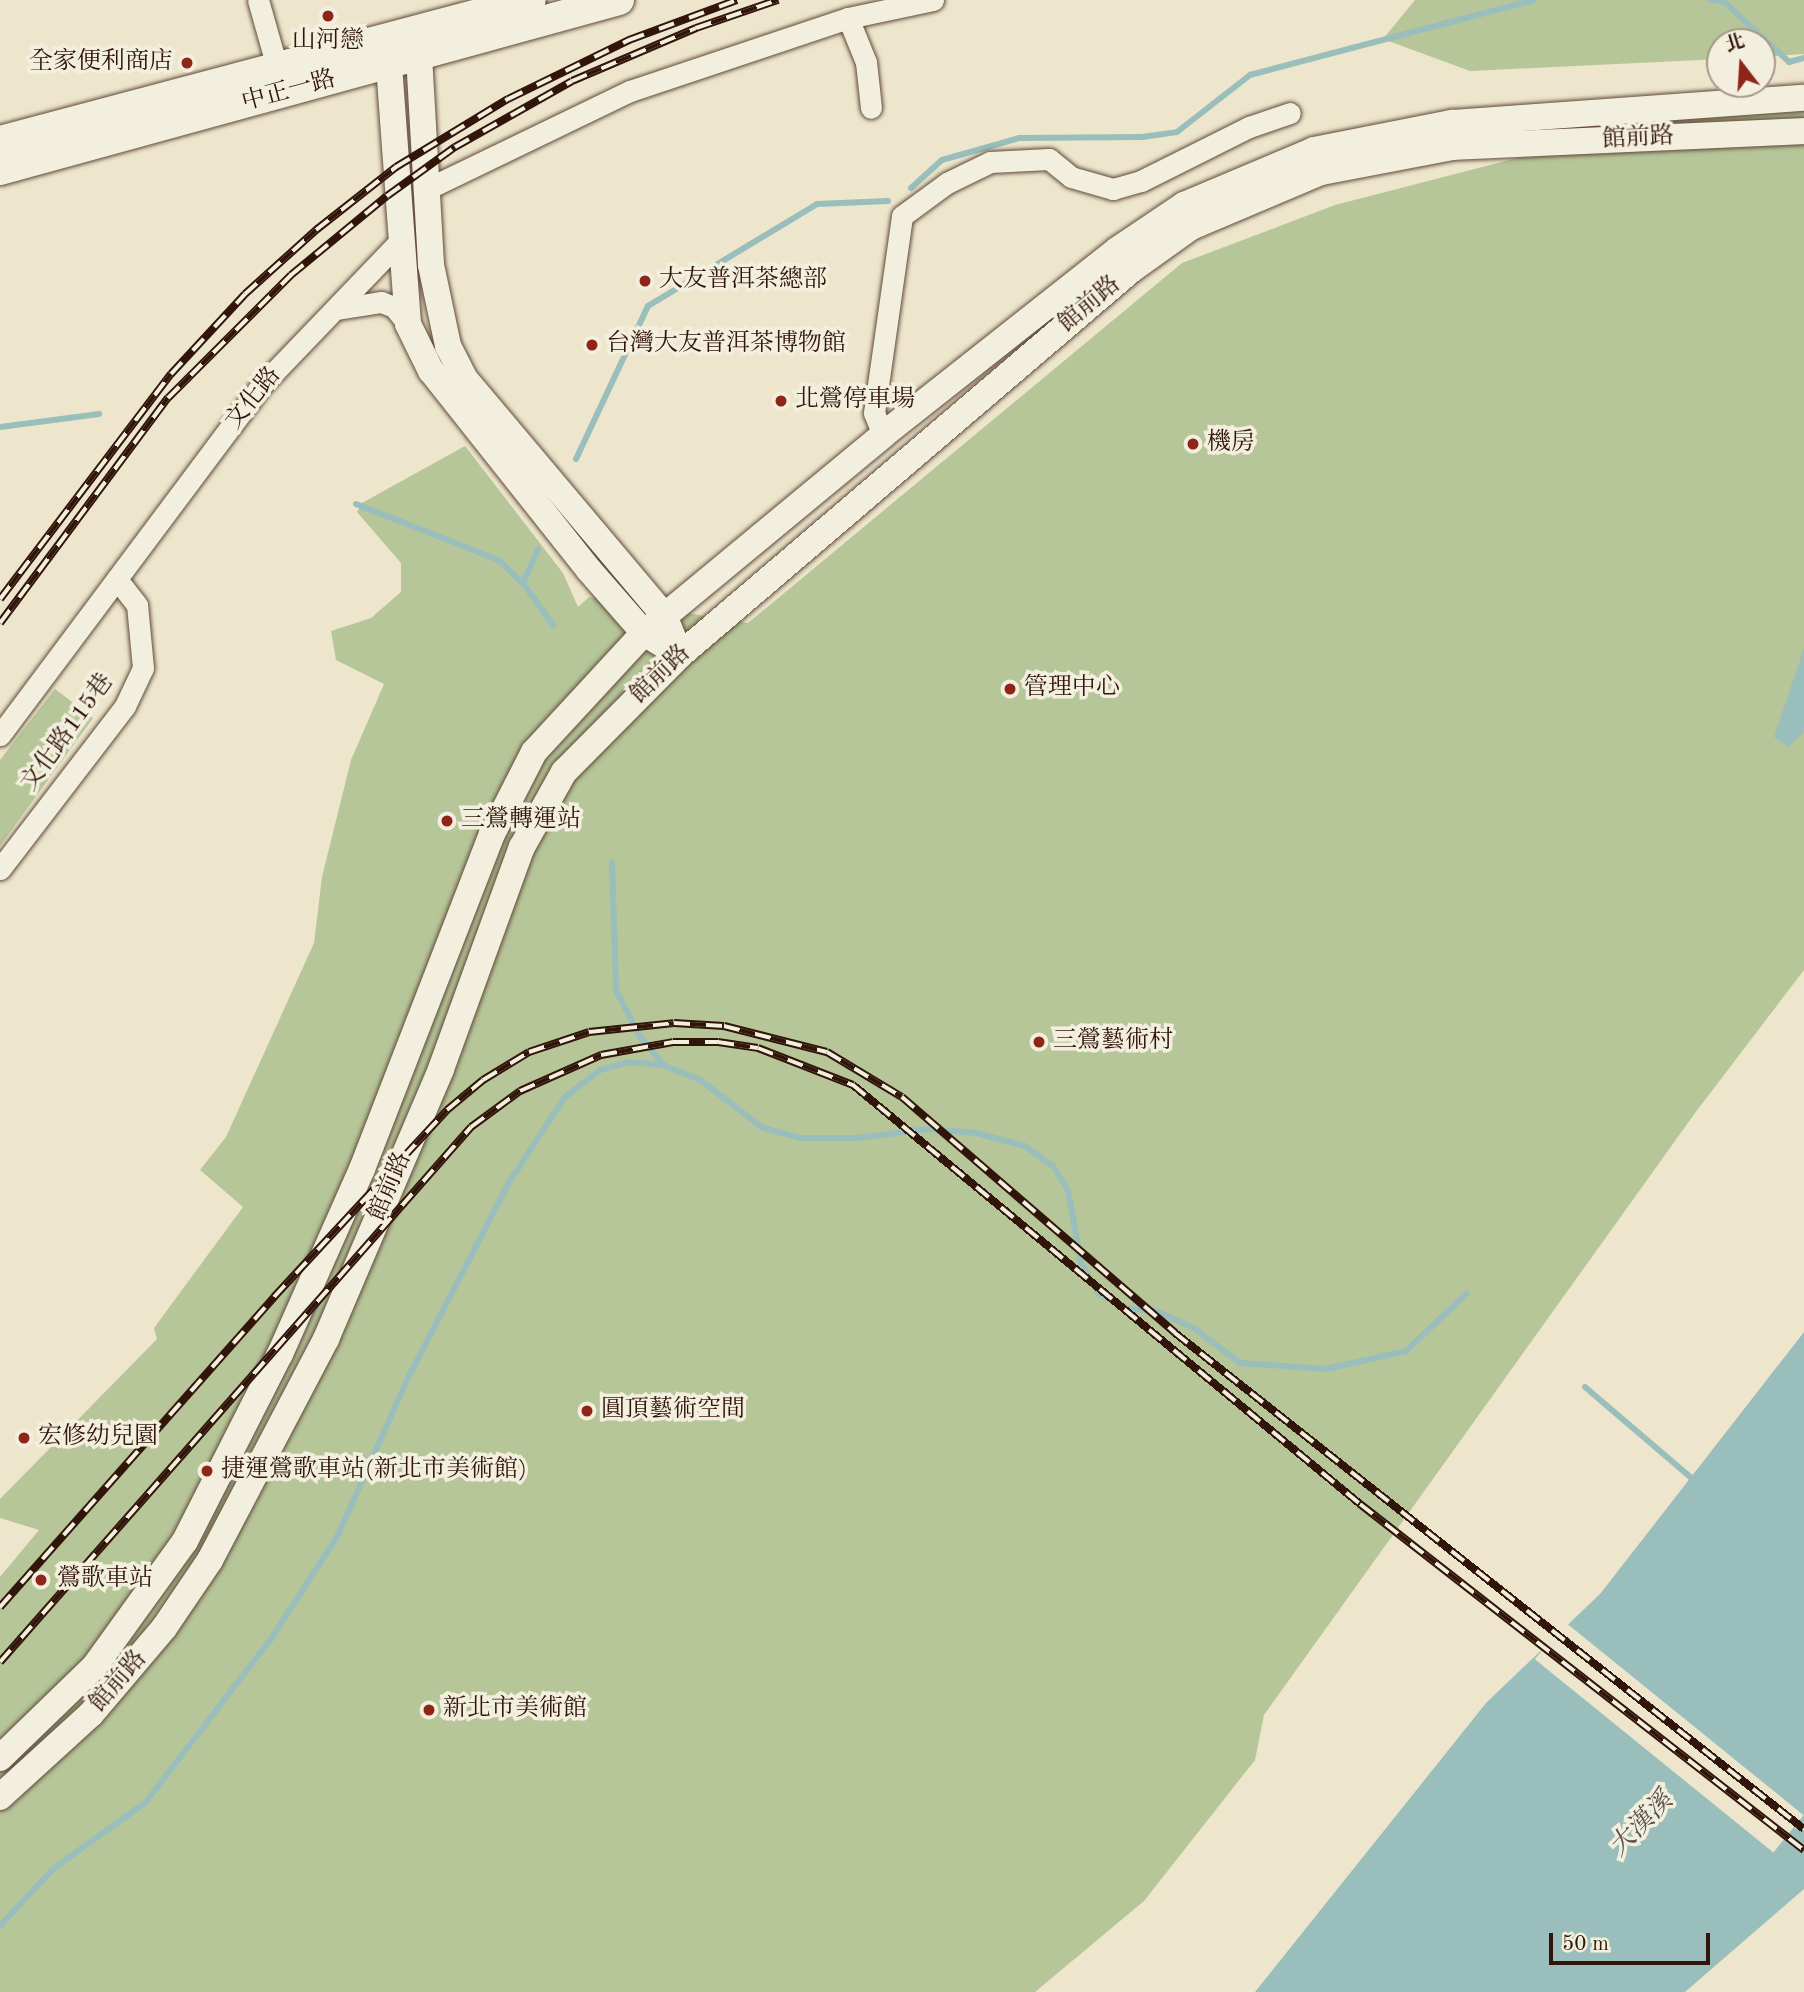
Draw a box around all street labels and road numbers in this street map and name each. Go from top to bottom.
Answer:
street label: 中正一路 [239,66,339,118]
street label: 館前路 [1601,123,1675,155]
street label: 館前路 [1053,271,1127,339]
street label: 文化路 [220,362,288,436]
street label: 館前路 [625,640,697,710]
street label: 文化路115巷 [16,669,120,797]
street label: 館前路 [364,1148,418,1226]
street label: 館前路 [85,1645,153,1719]

